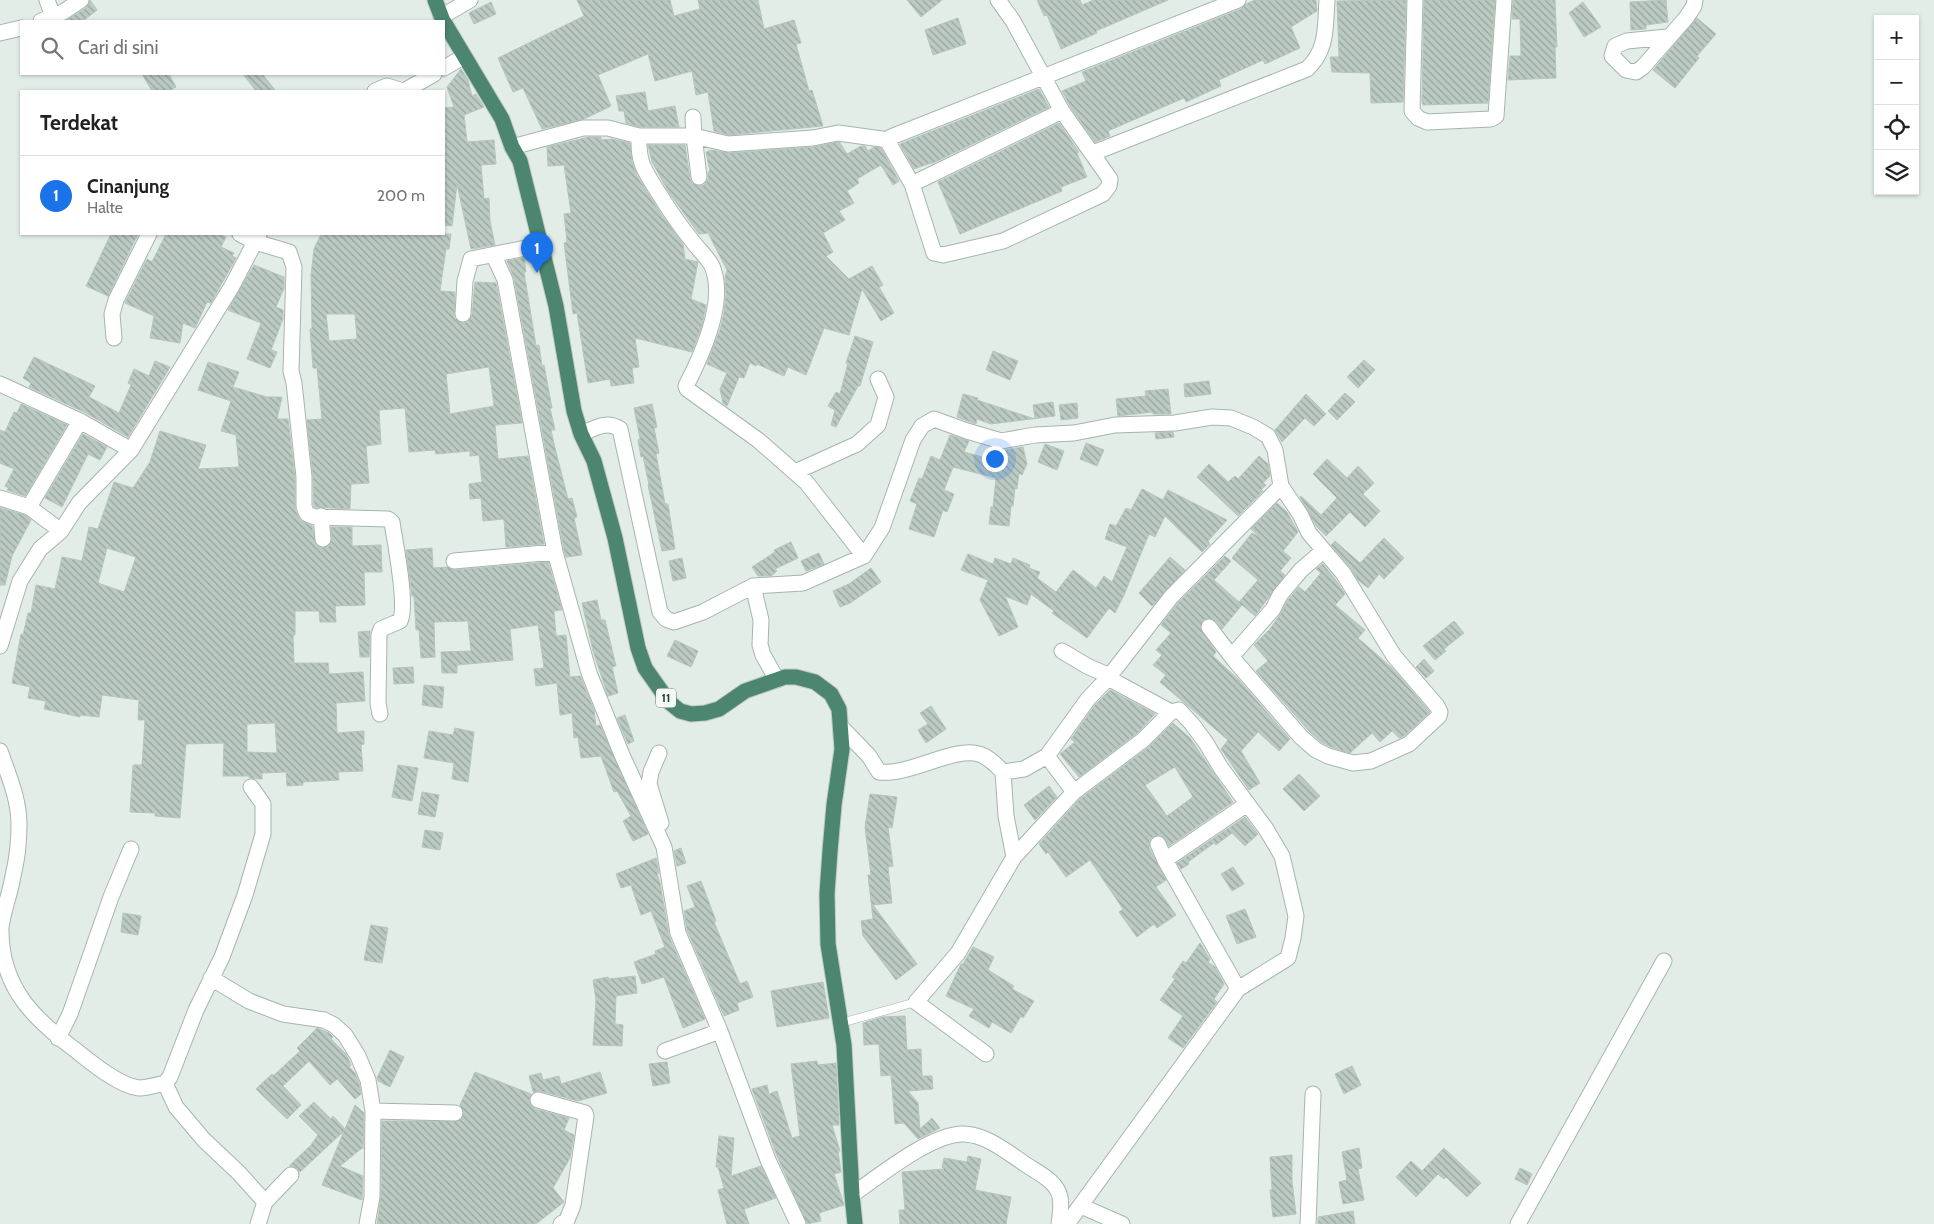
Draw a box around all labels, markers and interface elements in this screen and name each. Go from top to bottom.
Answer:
map controls [1874,15,1919,195]
button: + [1874,15,1919,60]
search box [20,20,445,75]
icon: search [38,34,66,62]
text: Cari di sini [78,36,159,59]
button: − [1874,60,1919,105]
button: locate [1874,105,1919,150]
text: Terdekat [40,110,118,135]
button: layers [1874,150,1919,195]
text: Cinanjung [87,175,169,198]
text: 1 [53,186,59,205]
text: 200 m [377,186,425,205]
text: Halte [87,198,123,217]
pin: 1 [521,232,553,273]
your location [982,446,1008,472]
road number: 11 [656,688,676,708]

